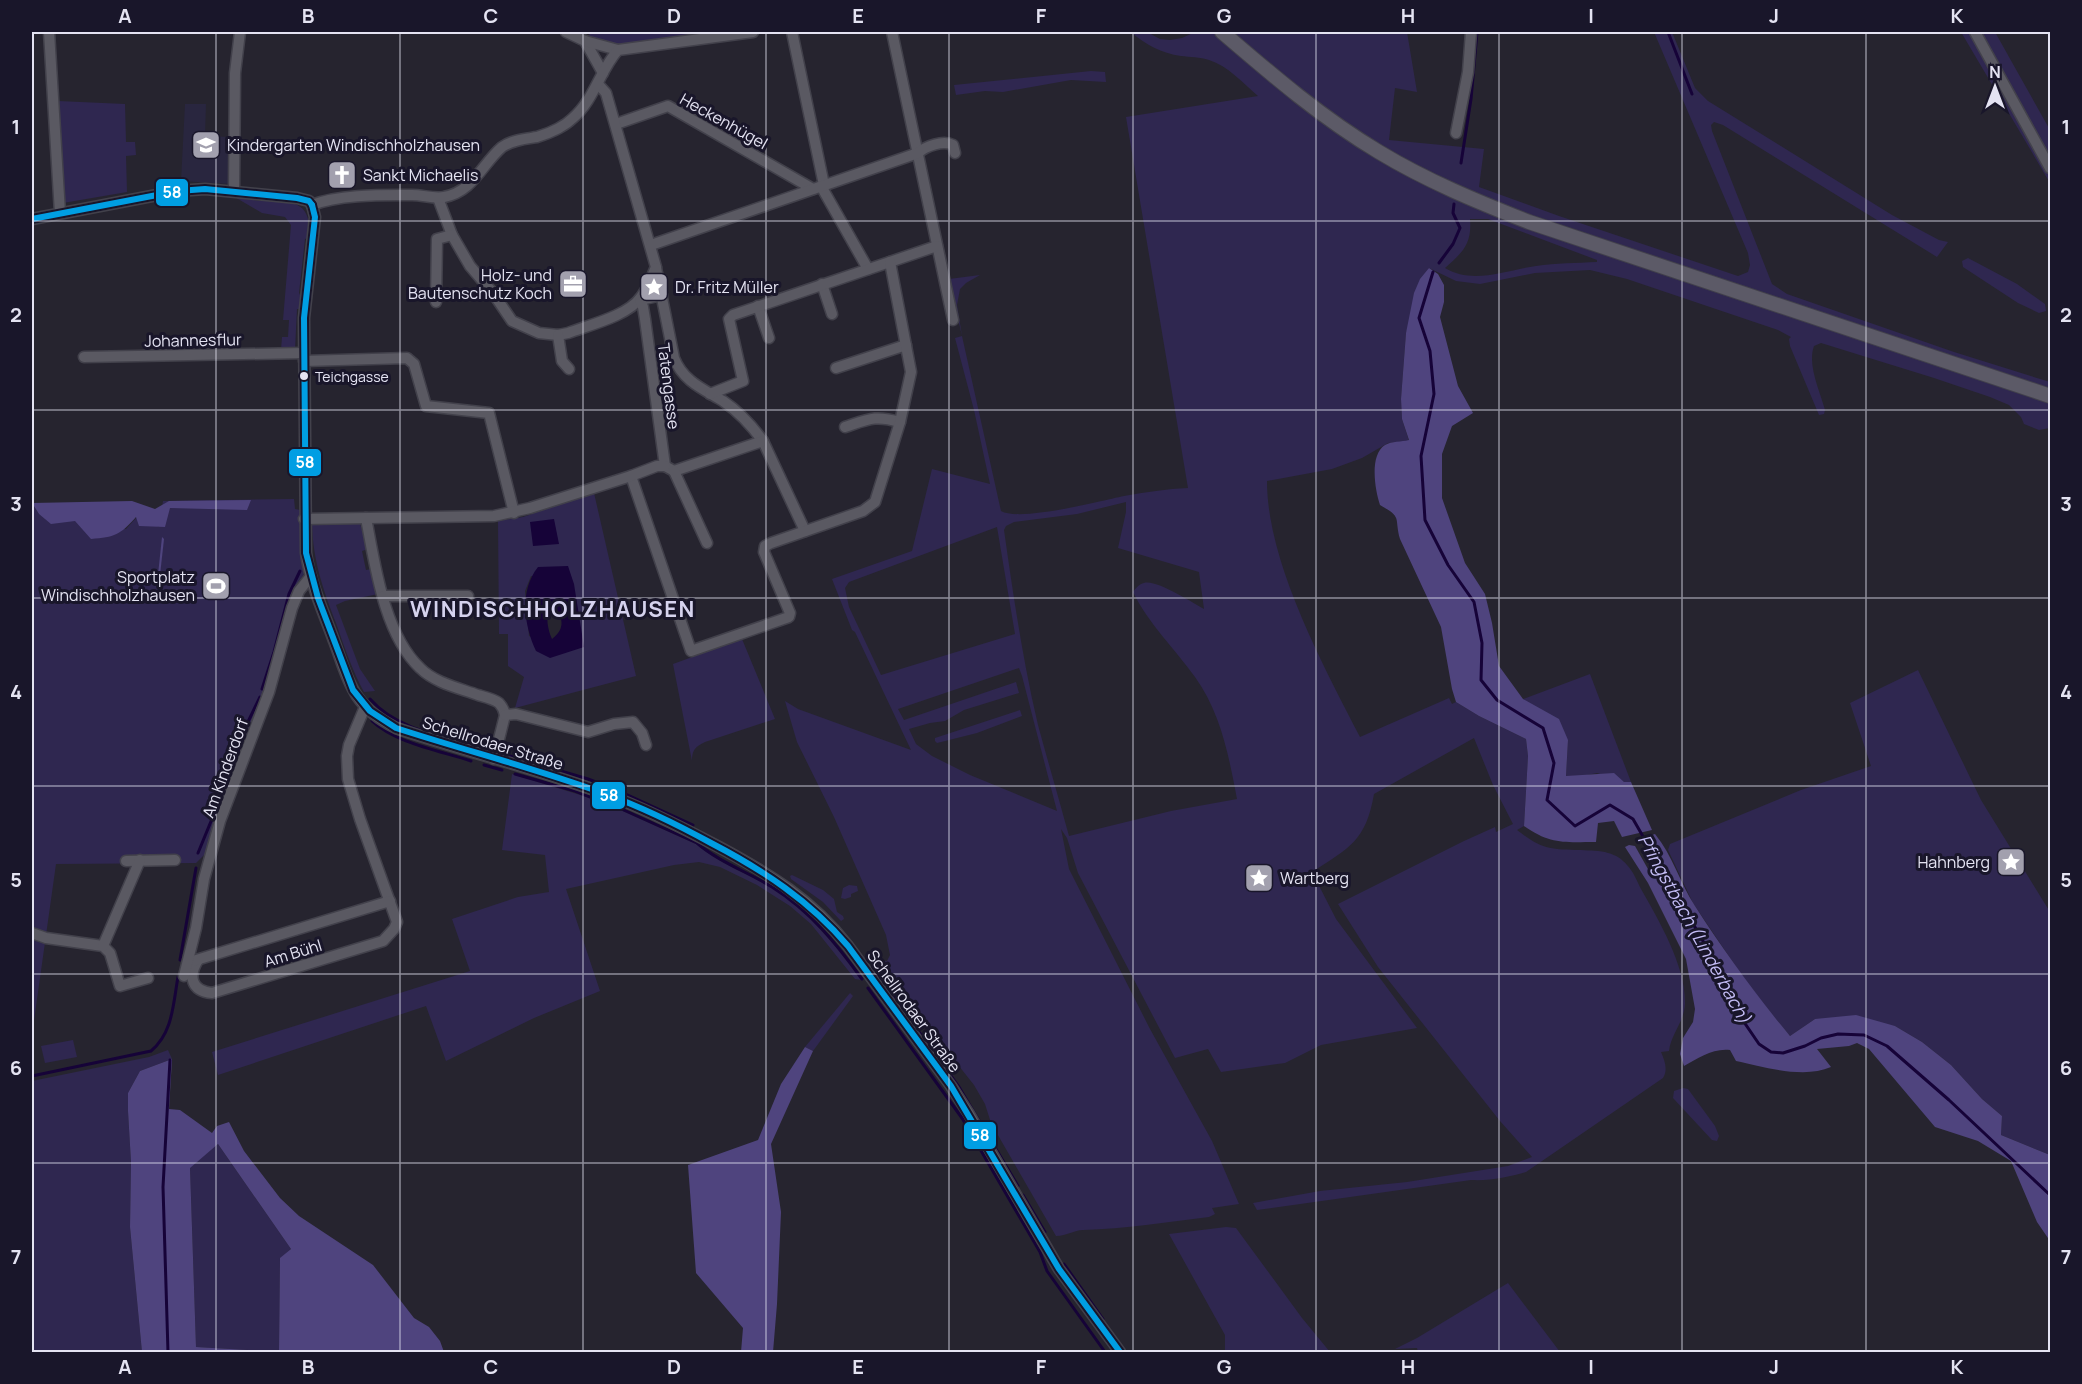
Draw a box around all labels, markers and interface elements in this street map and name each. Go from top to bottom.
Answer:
text: A [118,2,132,29]
text: B [302,2,315,29]
text: C [484,2,498,29]
text: D [667,2,681,29]
text: E [852,2,864,29]
text: F [1036,2,1047,29]
text: G [1217,2,1232,29]
text: H [1401,2,1415,29]
text: I [1588,2,1594,29]
text: J [1769,2,1779,29]
text: K [1951,2,1964,29]
north arrow [1965,57,2025,117]
text: N [1989,61,2001,83]
street label: Heckenhügel [676,88,772,154]
text: 1 [12,113,20,140]
text: 1 [2062,113,2070,140]
school or university icon: Kindergarten Windischholzhausen [190,129,222,161]
place label: Kindergarten Windischholzhausen [227,134,480,156]
church icon: Sankt Michaelis [326,159,358,191]
place label: Sankt Michaelis [363,164,478,186]
line badge: 58 [155,178,189,207]
text: 58 [162,181,182,203]
place label: Holz- und Bautenschutz Koch [408,264,552,304]
office icon: Holz- und Bautenschutz Koch [557,268,589,300]
place icon: Dr. Fritz Müller [638,271,670,303]
place label: Dr. Fritz Müller [675,276,779,298]
text: 2 [10,301,22,328]
text: 2 [2060,301,2072,328]
street label: Johannesflur [144,328,242,352]
street label: Tatengasse [653,342,685,430]
place label: Teichgasse [315,367,389,386]
marker: Teichgasse [298,370,310,382]
line badge: 58 [288,448,322,477]
text: 58 [295,451,315,473]
text: 3 [10,490,22,517]
text: 3 [2060,490,2072,517]
place label: Sportplatz Windischholzhausen [41,566,195,606]
sports icon: Sportplatz Windischholzhausen [200,570,232,602]
district label: WINDISCHHOLZHAUSEN [410,594,696,624]
text: 4 [10,678,22,705]
text: 4 [2060,678,2072,705]
street label: Schellrodaer Straße [420,711,566,775]
street label: Am Kinderdorf [197,715,253,821]
line badge: 58 [591,781,626,810]
text: 58 [599,784,619,806]
water label: Pfingstbach (Linderbach) [1633,830,1757,1028]
place icon: Hahnberg [1995,846,2027,878]
place label: Hahnberg [1917,851,1990,873]
place icon: Wartberg [1243,862,1275,894]
text: 5 [10,866,22,893]
text: 5 [2060,866,2072,893]
place label: Wartberg [1280,867,1349,889]
street label: Am Bühl [261,934,325,972]
street label: Schellrodaer Straße [862,945,966,1077]
text: 6 [10,1054,22,1081]
text: 6 [2060,1054,2072,1081]
line badge: 58 [963,1121,997,1150]
text: 58 [970,1124,990,1146]
text: 7 [11,1243,21,1270]
text: 7 [2061,1243,2071,1270]
text: A [118,1353,132,1380]
text: B [302,1353,315,1380]
text: C [484,1353,498,1380]
text: D [667,1353,681,1380]
text: E [852,1353,864,1380]
text: F [1036,1353,1047,1380]
text: G [1217,1353,1232,1380]
text: H [1401,1353,1415,1380]
text: I [1588,1353,1594,1380]
text: J [1769,1353,1779,1380]
text: K [1951,1353,1964,1380]

